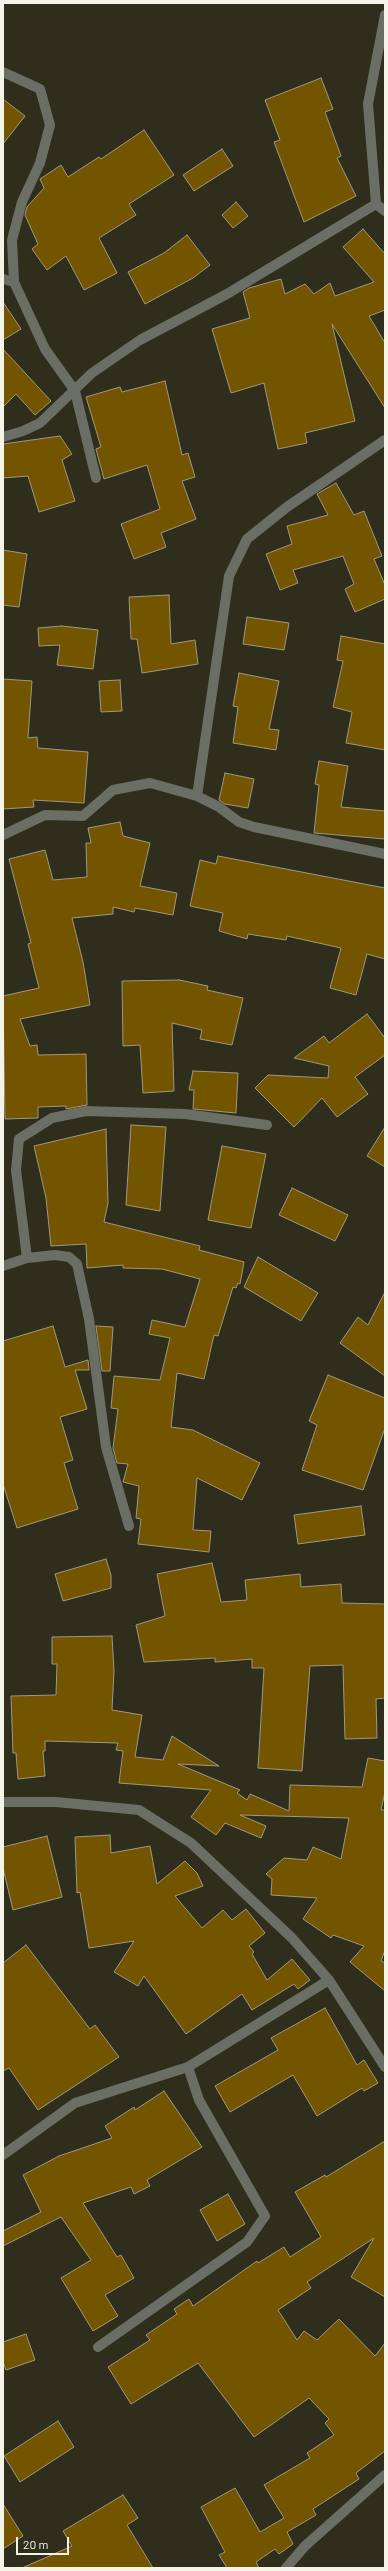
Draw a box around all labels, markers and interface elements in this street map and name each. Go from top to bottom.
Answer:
scale bar [18,2529,71,2555]
text: 20 m [23,2537,49,2551]

